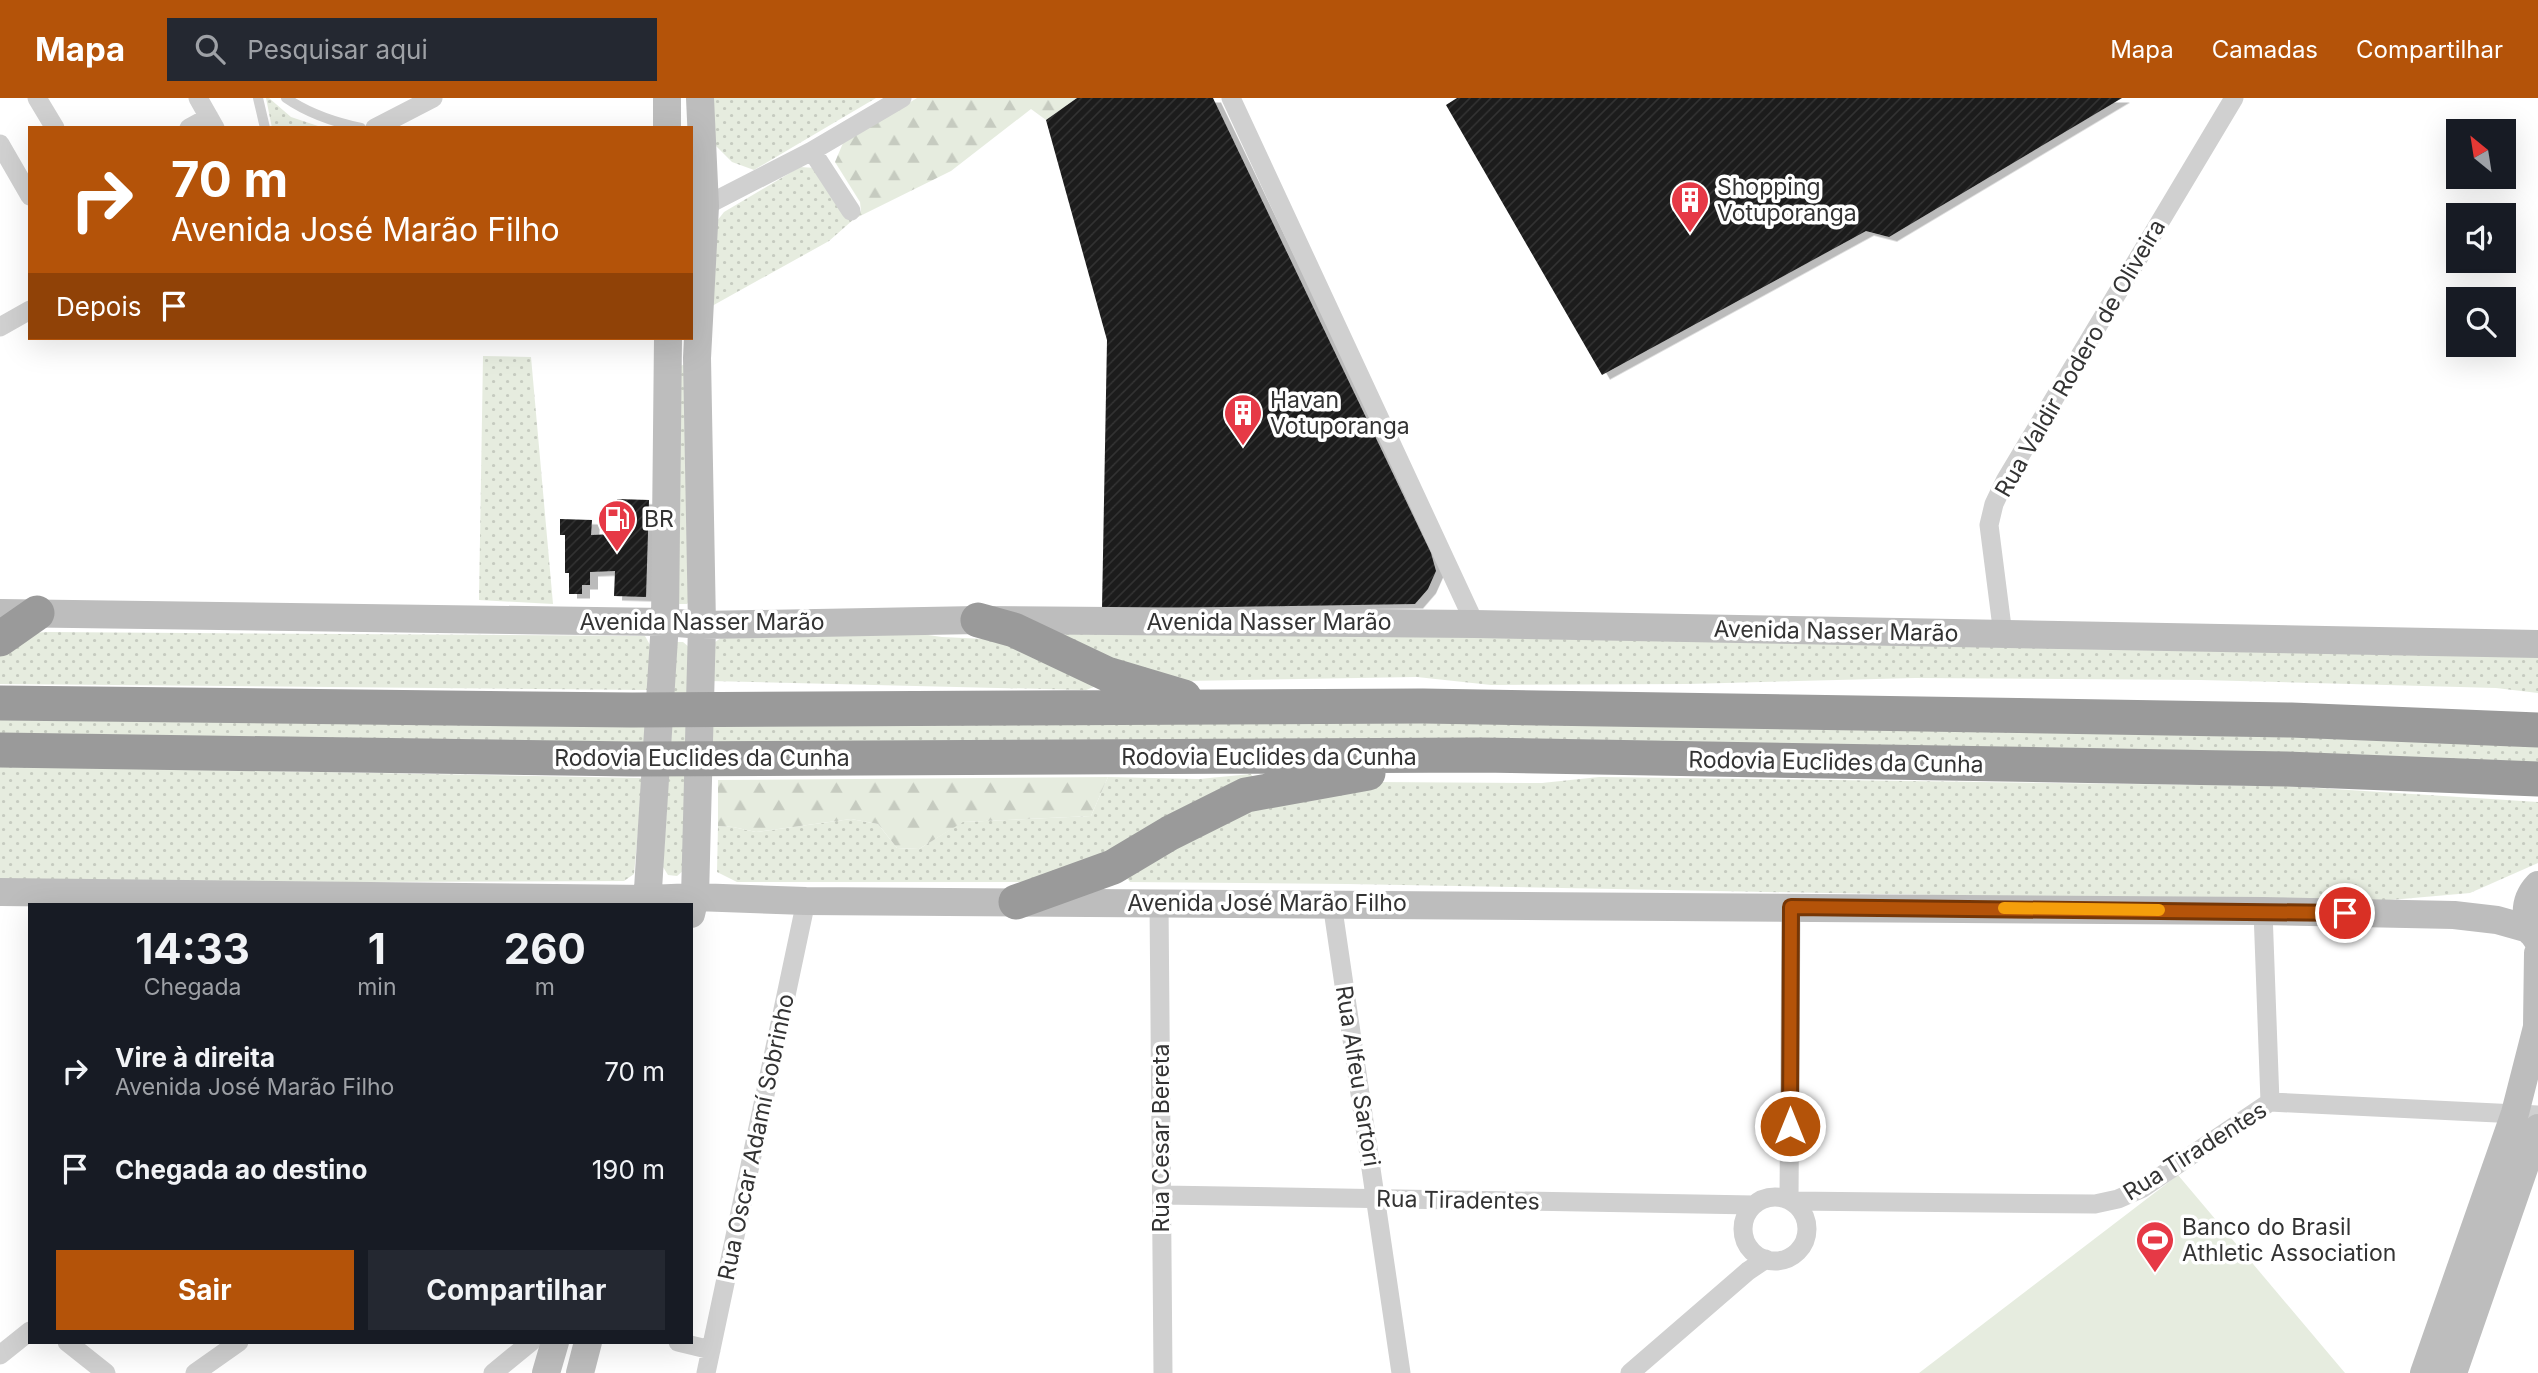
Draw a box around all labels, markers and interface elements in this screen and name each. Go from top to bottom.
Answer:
search box [167,18,657,81]
text: Mapa [35,29,125,69]
icon: search [191,30,229,68]
text: Pesquisar aqui [247,34,428,65]
text: Mapa [2110,35,2174,64]
text: Camadas [2212,35,2318,64]
text: Compartilhar [2356,35,2503,64]
north arrow [2446,119,2516,189]
map controls [2446,119,2516,357]
text: 70 m [171,150,288,209]
icon: right [56,154,147,245]
place label: Shopping Votuporanga [1717,173,1857,227]
building icon: Shopping Votuporanga [1669,179,1711,234]
button: sound [2446,203,2516,273]
text: Avenida José Marão Filho [171,210,560,249]
street label: Rua Valdir Rodero de Oliveira [1989,214,2171,502]
icon: arrive [155,287,193,325]
button: search [2446,287,2516,357]
text: Depois [56,291,141,322]
place label: Havan Votuporanga [1270,386,1410,440]
building icon: Havan Votuporanga [1222,392,1264,447]
fuel station icon: BR [596,498,638,553]
place label: BR [644,505,674,533]
street label: Avenida Nasser Marão [580,608,824,636]
street label: Avenida Nasser Marão [1147,608,1391,636]
street label: Avenida Nasser Marão [1713,615,1959,647]
street label: Rodovia Euclides da Cunha [1121,743,1417,771]
street label: Rodovia Euclides da Cunha [554,744,850,772]
street label: Rodovia Euclides da Cunha [1688,745,1984,779]
pin [2315,883,2375,943]
street label: Avenida José Marão Filho [1127,889,1407,917]
icon: arrive [2326,894,2364,932]
text: 14:33 [135,923,250,974]
text: 1 [368,923,386,974]
text: 260 [504,923,586,974]
text: Chegada [144,973,242,1001]
text: min [357,973,396,1001]
text: m [535,973,555,1001]
street label: Rua Alfeu Sartori [1330,983,1386,1169]
street label: Rua Oscar Adamí Sobrinho [712,991,800,1283]
text: Vire à direita [115,1042,275,1073]
street label: Rua Cesar Bereta [1147,1044,1175,1232]
icon: right [56,1052,94,1090]
text: 70 m [604,1056,665,1087]
text: Avenida José Marão Filho [115,1073,394,1101]
position arrow [1753,1089,1827,1163]
street label: Rua Tiradentes [2118,1096,2272,1206]
icon: arrive [56,1150,94,1188]
text: Chegada ao destino [115,1154,367,1185]
text: 190 m [592,1154,665,1185]
street label: Rua Tiradentes [1376,1185,1540,1215]
place label: Banco do Brasil Athletic Association [2182,1213,2396,1267]
sports icon: Banco do Brasil Athletic Association [2134,1219,2176,1274]
button: Sair [56,1250,354,1330]
button: Compartilhar [368,1250,665,1330]

